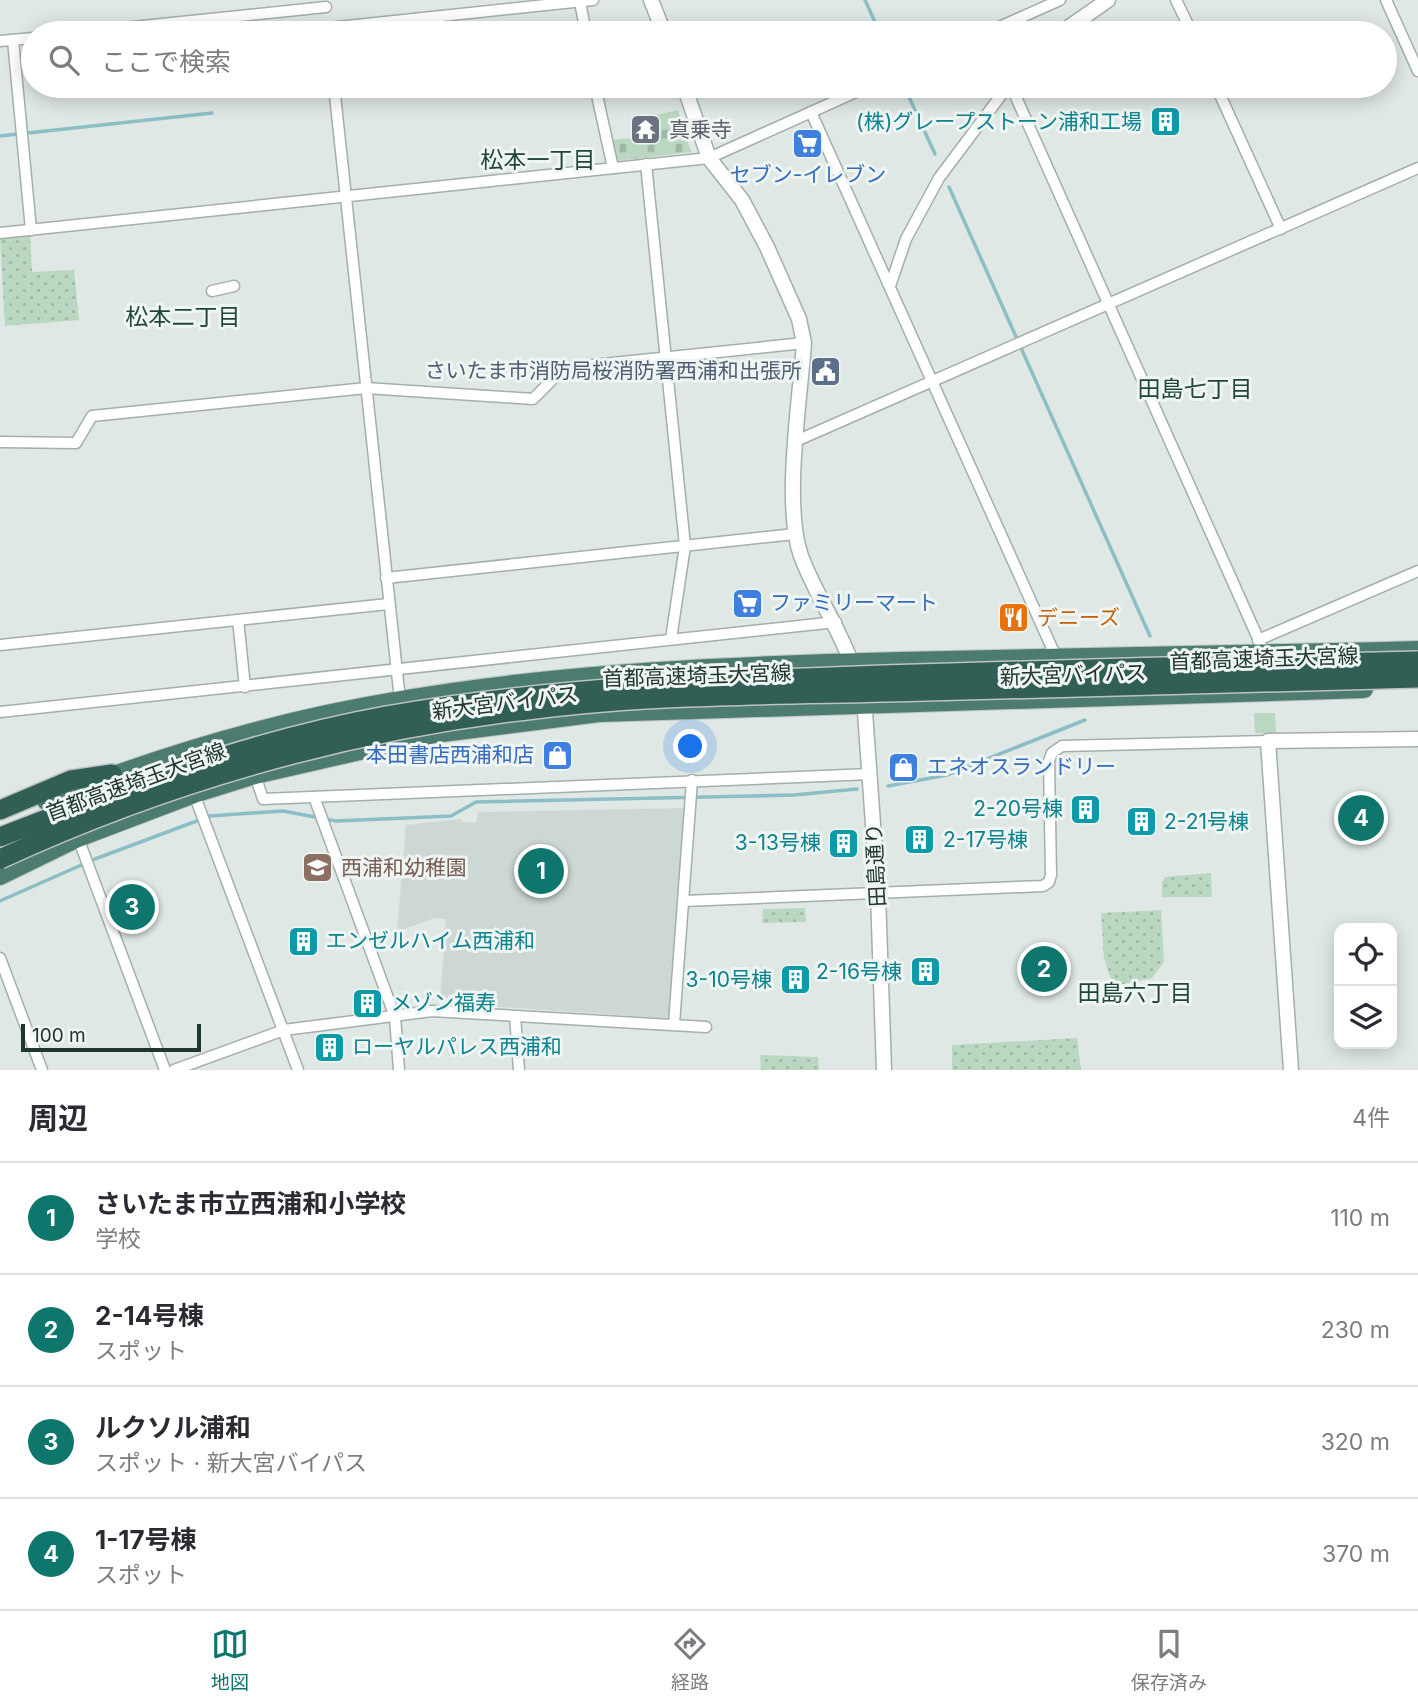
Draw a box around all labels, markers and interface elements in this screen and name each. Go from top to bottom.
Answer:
search box [21,21,1397,98]
icon: search [45,41,83,79]
text: ここで検索 [101,46,231,77]
building icon: (株)グレープストーン浦和工場 [1148,105,1182,139]
place label: (株)グレープストーン浦和工場 [856,109,1142,134]
temple icon: 真乗寺 [629,113,663,147]
place label: 真乗寺 [669,117,732,142]
supermarket icon: セブン-イレブン [791,126,825,160]
district label: 松本一丁目 [481,146,596,174]
place label: セブン-イレブン [730,162,886,187]
district label: 松本二丁目 [126,303,241,331]
public building icon: さいたま市消防局桜消防署西浦和出張所 [808,354,842,388]
place label: さいたま市消防局桜消防署西浦和出張所 [425,358,802,383]
district label: 田島七丁目 [1138,375,1253,403]
supermarket icon: ファミリーマート [730,586,764,620]
place label: ファミリーマート [770,590,938,615]
restaurant icon: デニーズ [997,601,1031,635]
place label: デニーズ [1037,605,1120,630]
street label: 首都高速埼玉大宮線 [1169,643,1359,674]
street label: 新大宮バイパス [999,659,1147,690]
street label: 首都高速埼玉大宮線 [602,660,792,691]
street label: 新大宮バイパス [431,681,579,724]
your location [673,729,707,763]
street label: 首都高速埼玉大宮線 [43,737,229,826]
shop icon: 本田書店西浦和店 [540,738,574,772]
place label: 本田書店西浦和店 [366,742,534,767]
shop icon: エネオスランドリー [887,750,921,784]
place label: エネオスランドリー [927,754,1116,779]
building icon: 2-20号棟 [1069,792,1103,826]
pin: 4 [1338,792,1384,844]
place label: 2-20号棟 [973,796,1063,821]
building icon: 2-21号棟 [1124,805,1158,839]
place label: 2-21号棟 [1164,809,1249,834]
street label: 田島通り [861,822,890,908]
building icon: 2-17号棟 [903,823,937,857]
building icon: 3-13号棟 [827,826,861,860]
place label: 2-17号棟 [943,827,1028,852]
place label: 3-13号棟 [735,830,821,855]
pin: 1 [518,845,564,897]
school or university icon: 西浦和幼稚園 [301,851,335,885]
place label: 西浦和幼稚園 [341,855,467,880]
pin: 3 [109,881,155,933]
map controls [1334,923,1397,1049]
button: locate [1334,923,1397,986]
building icon: エンゼルハイム西浦和 [286,924,320,958]
place label: エンゼルハイム西浦和 [326,928,535,953]
pin: 2 [1021,943,1067,995]
building icon: 2-16号棟 [908,955,942,989]
place label: 2-16号棟 [816,959,902,984]
building icon: 3-10号棟 [778,963,812,997]
place label: 3-10号棟 [686,967,772,992]
district label: 田島六丁目 [1078,979,1193,1007]
building icon: メゾン福寿 [351,986,385,1020]
button: layers [1334,986,1397,1049]
place label: メゾン福寿 [391,990,496,1015]
scale bar [21,1021,201,1053]
text: 100 m [32,1024,86,1047]
building icon: ローヤルパレス西浦和 [312,1030,346,1064]
place label: ローヤルパレス西浦和 [352,1034,562,1059]
text: 周辺 [28,1100,88,1136]
text: 4件 [1352,1104,1390,1132]
text: さいたま市立西浦和小学校 [95,1188,406,1219]
text: 1 [46,1204,56,1232]
text: 110 m [1330,1204,1390,1232]
text: 学校 [95,1225,141,1253]
text: 2-14号棟 [95,1300,204,1331]
text: 2 [44,1316,58,1344]
text: 230 m [1321,1316,1390,1344]
text: スポット [95,1337,187,1365]
text: ルクソル浦和 [95,1412,251,1443]
text: 3 [44,1428,58,1456]
text: 320 m [1321,1428,1390,1456]
text: スポット · 新大宮バイパス [95,1449,367,1477]
text: 1-17号棟 [95,1524,197,1555]
text: 4 [43,1540,59,1568]
text: 370 m [1322,1540,1390,1568]
text: スポット [95,1561,187,1589]
tab: 地図 [211,1625,249,1694]
tab: 経路 [671,1625,709,1694]
tab: 保存済み [1131,1625,1207,1694]

